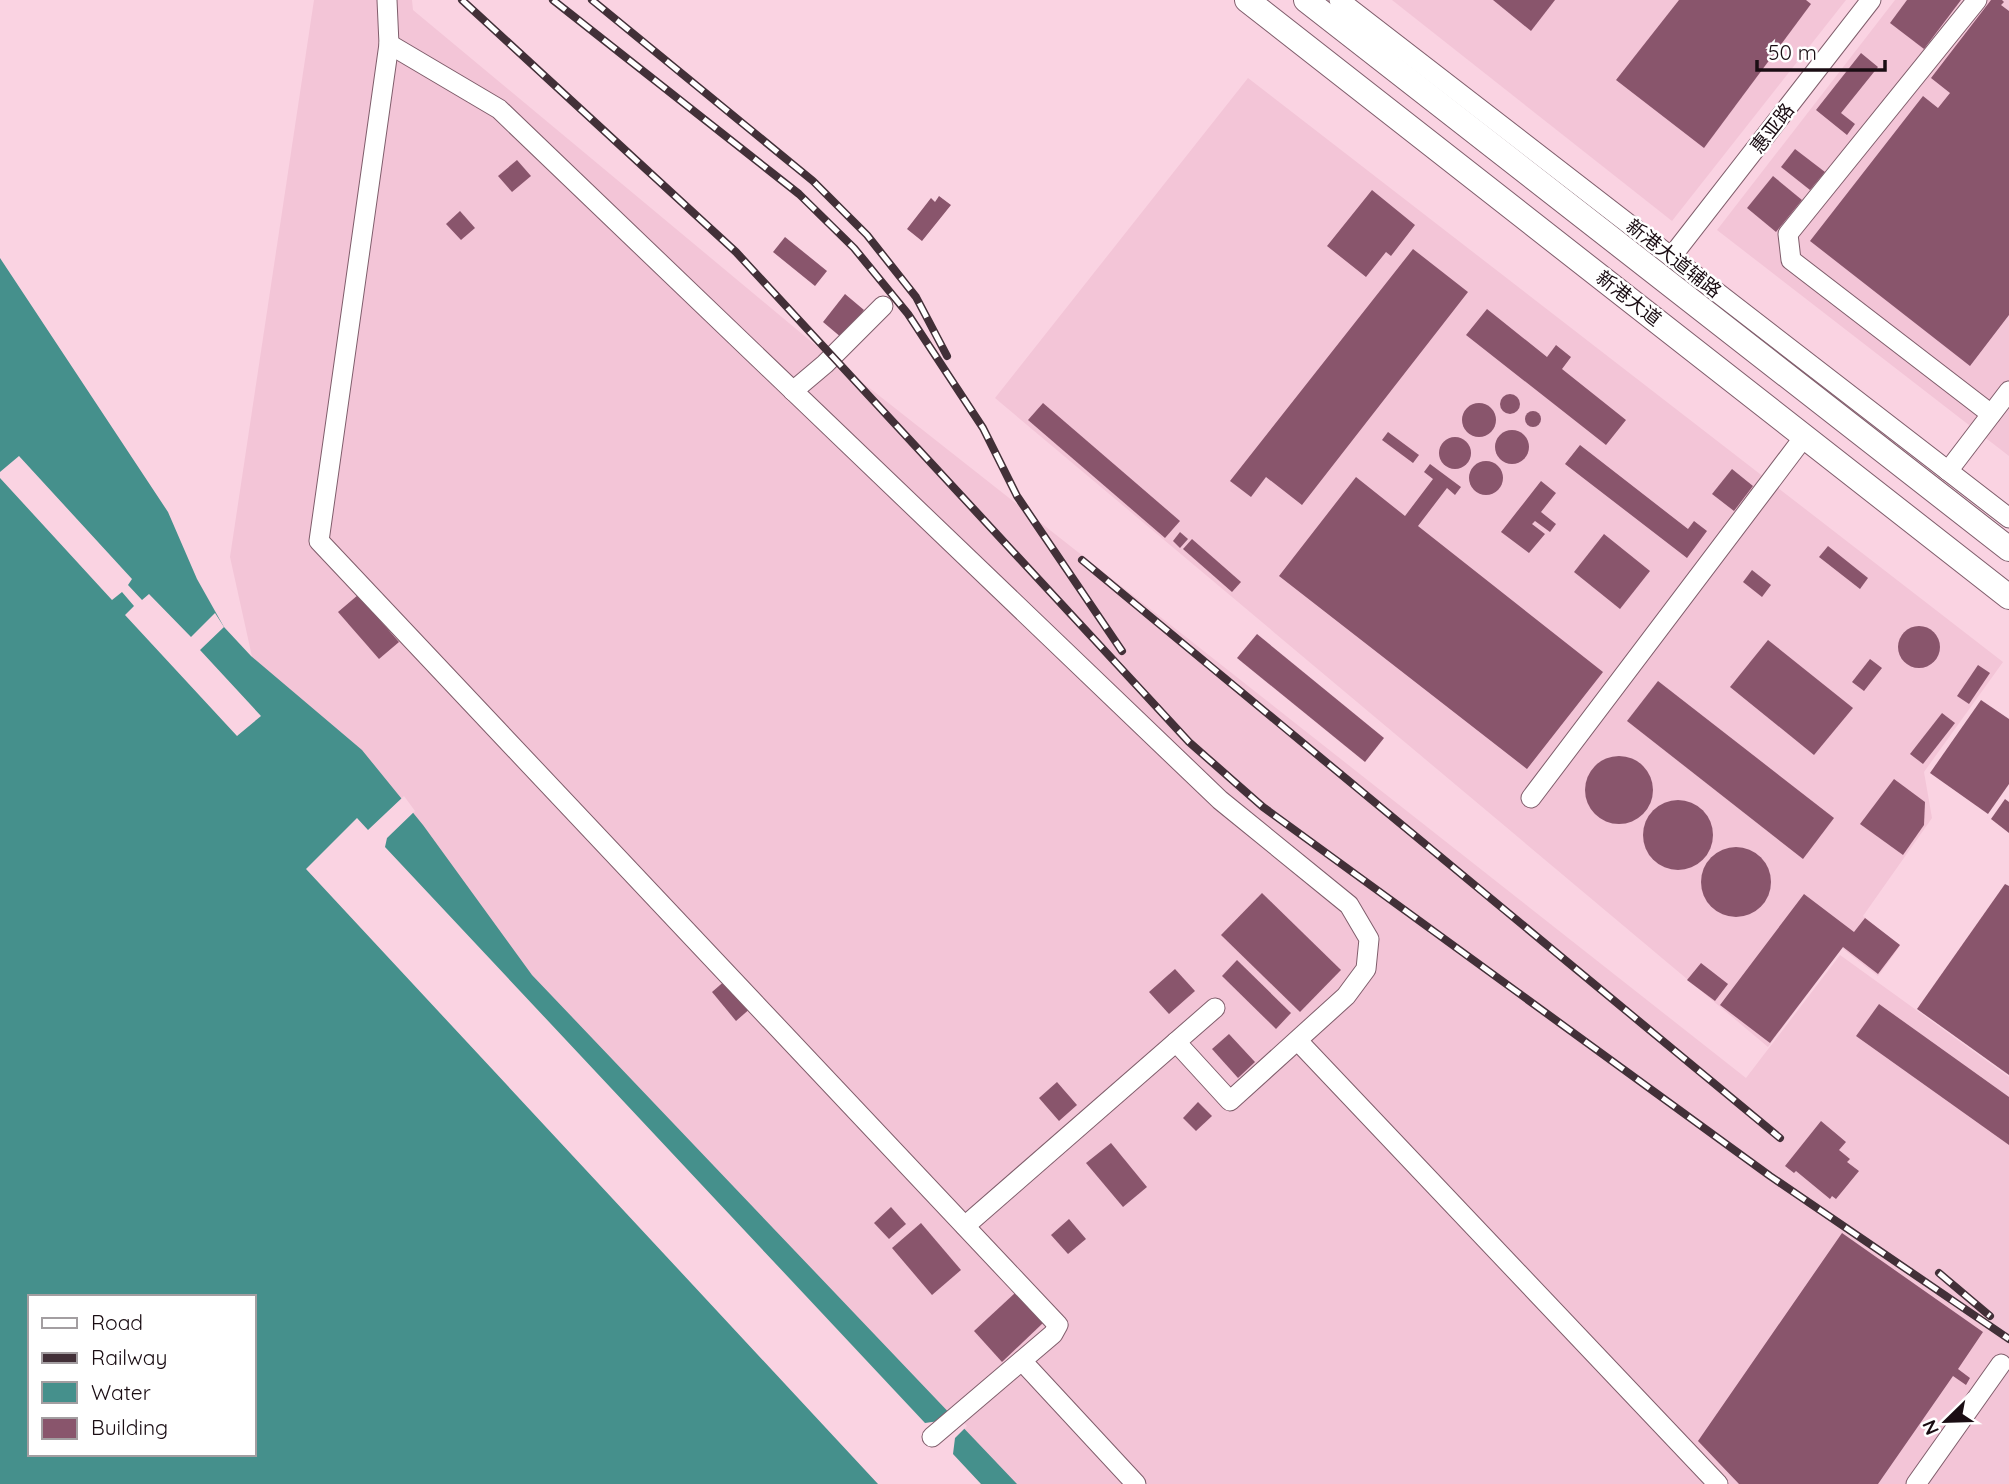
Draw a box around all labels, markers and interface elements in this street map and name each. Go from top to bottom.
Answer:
scale bar [1757,28,1885,72]
text: 50 m [1768,39,1817,65]
street label: 惠亚路 [1745,98,1799,158]
street label: 新港大道辅路 [1622,214,1726,302]
street label: 新港大道 [1592,266,1666,330]
legend [28,1295,256,1456]
text: Road [91,1309,143,1335]
text: Railway [91,1344,167,1370]
text: Water [91,1379,151,1405]
north arrow [1911,1386,1981,1456]
text: Building [91,1414,168,1440]
text: N [1917,1417,1944,1439]

